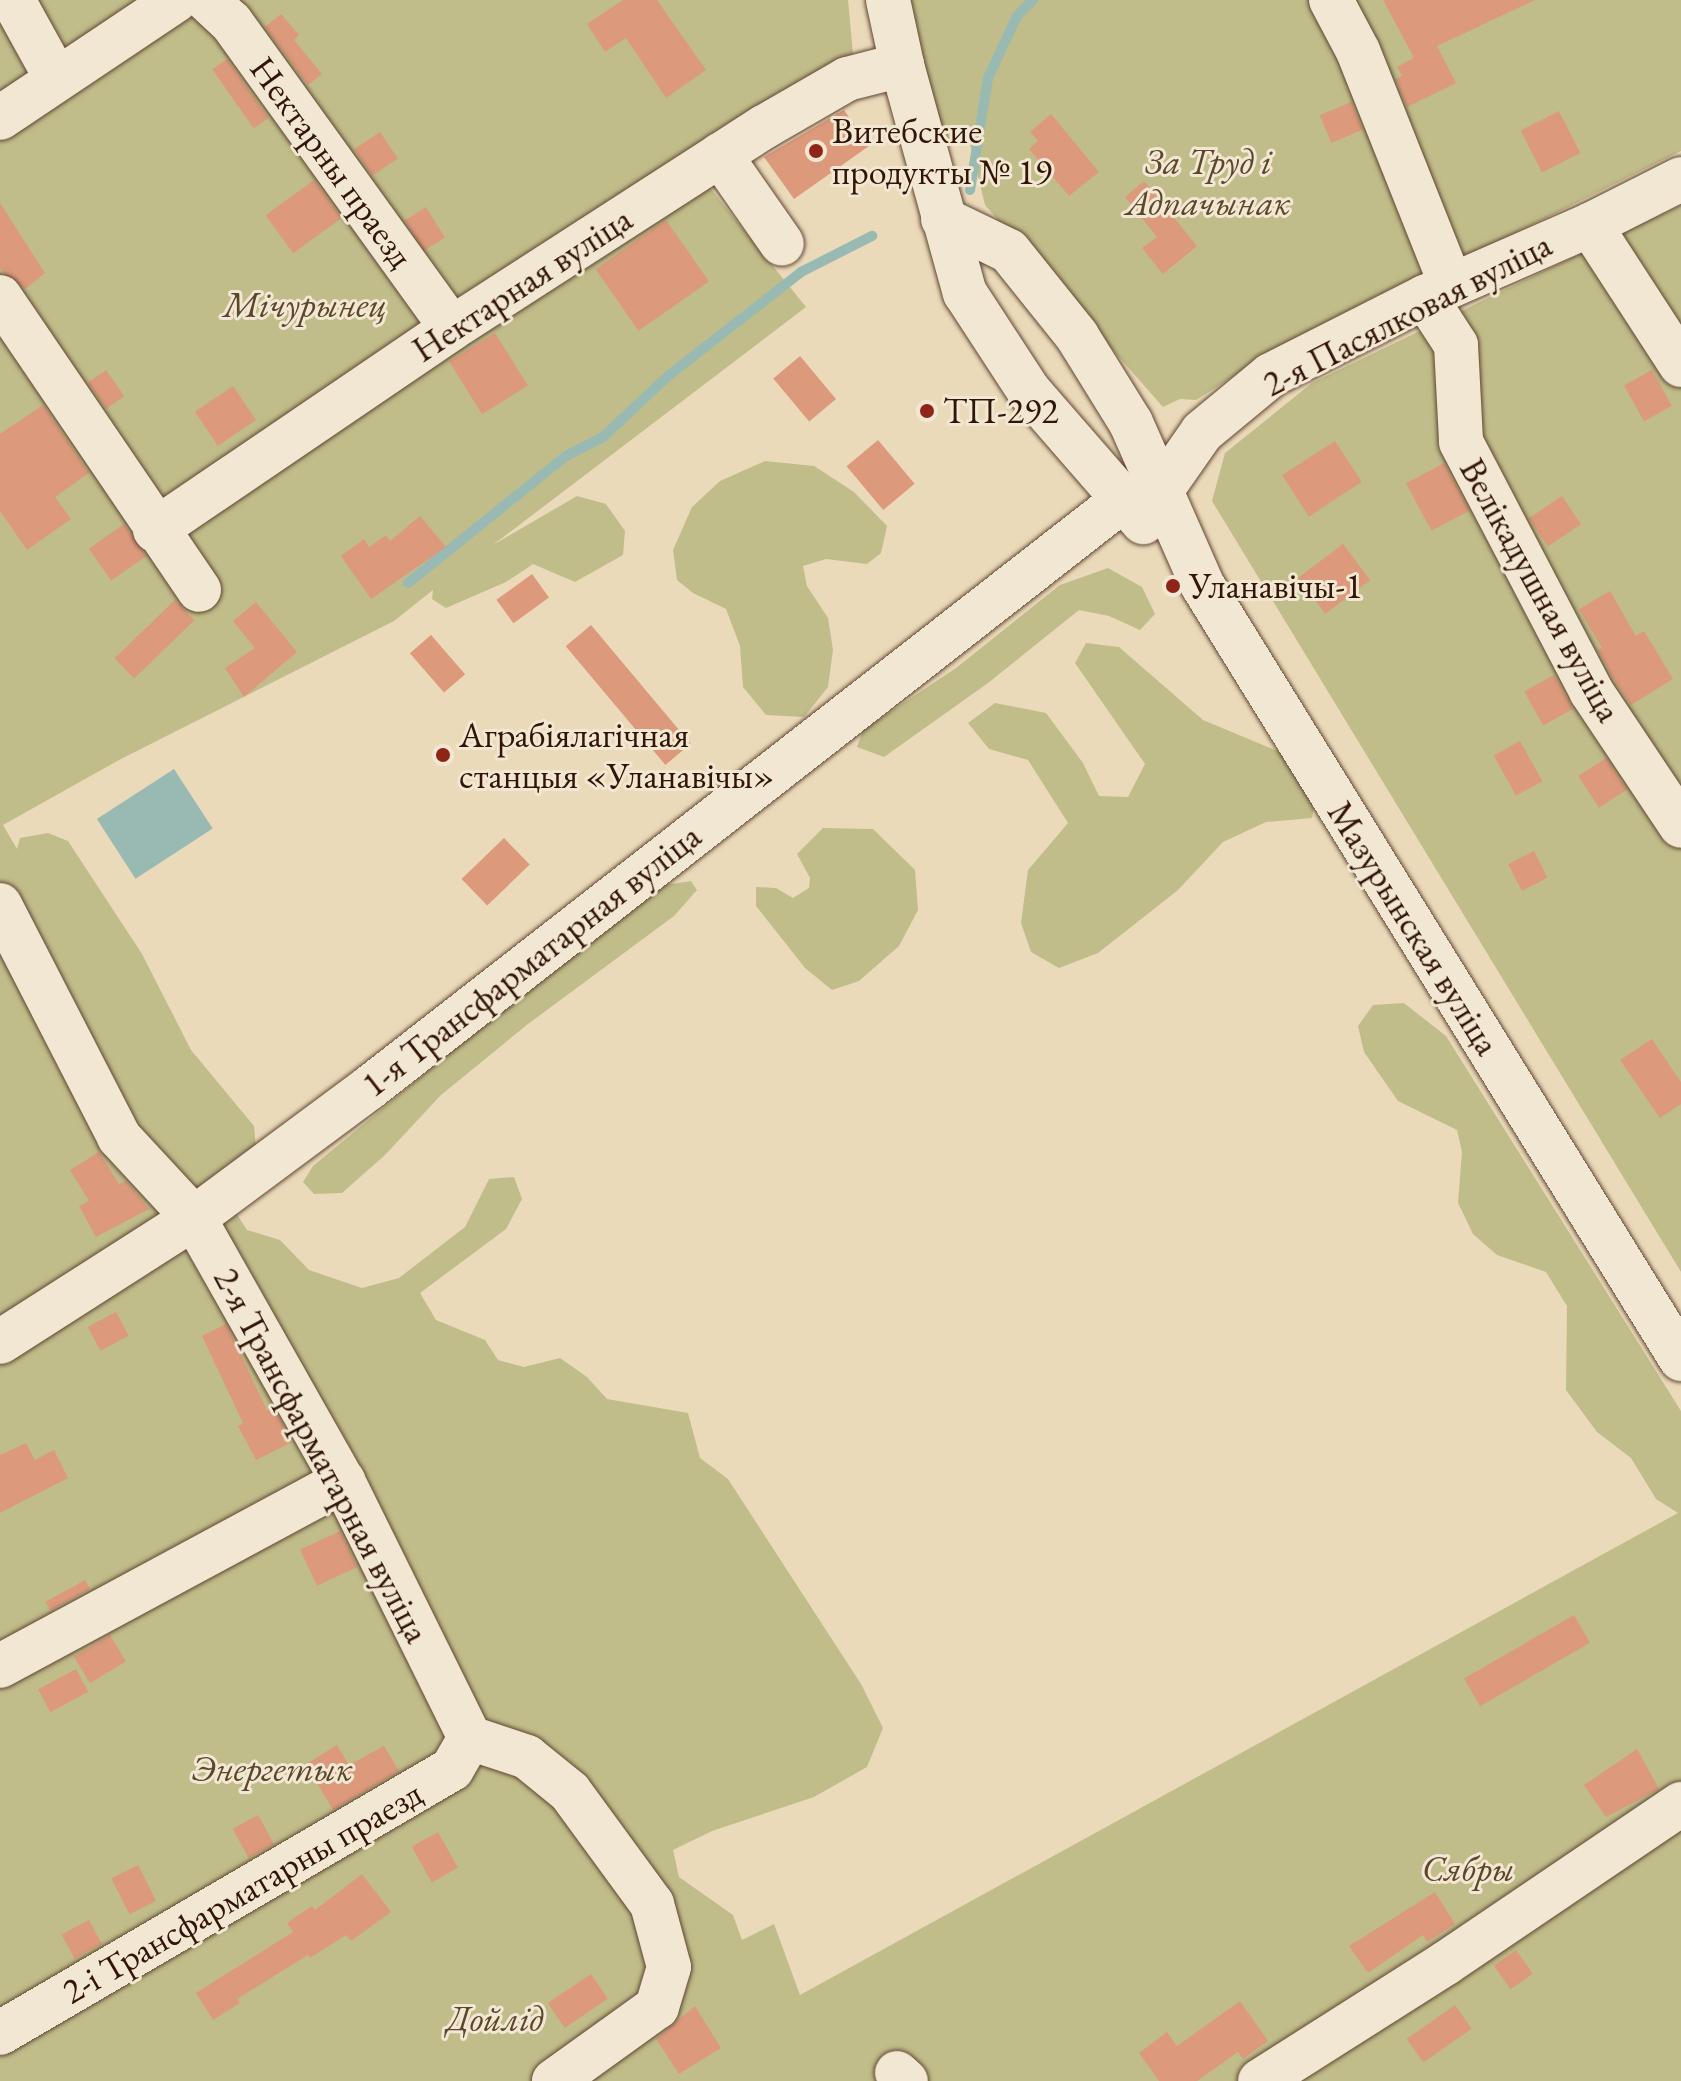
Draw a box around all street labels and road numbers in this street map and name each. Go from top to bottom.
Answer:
street label: Нектарны праезд [241,48,423,276]
street label: Нектарная вуліца [404,197,640,371]
street label: 2-я Пасялковая вуліца [1255,223,1559,405]
street label: Велікадушная вуліца [1451,451,1631,729]
street label: Мазурынская вуліца [1319,793,1509,1063]
street label: 1-я Трансфарматарная вуліца [353,814,709,1106]
street label: 2-я Трансфарматарная вуліца [205,1260,439,1650]
street label: 2-і Трансфарматарны праезд [54,1771,430,2013]

